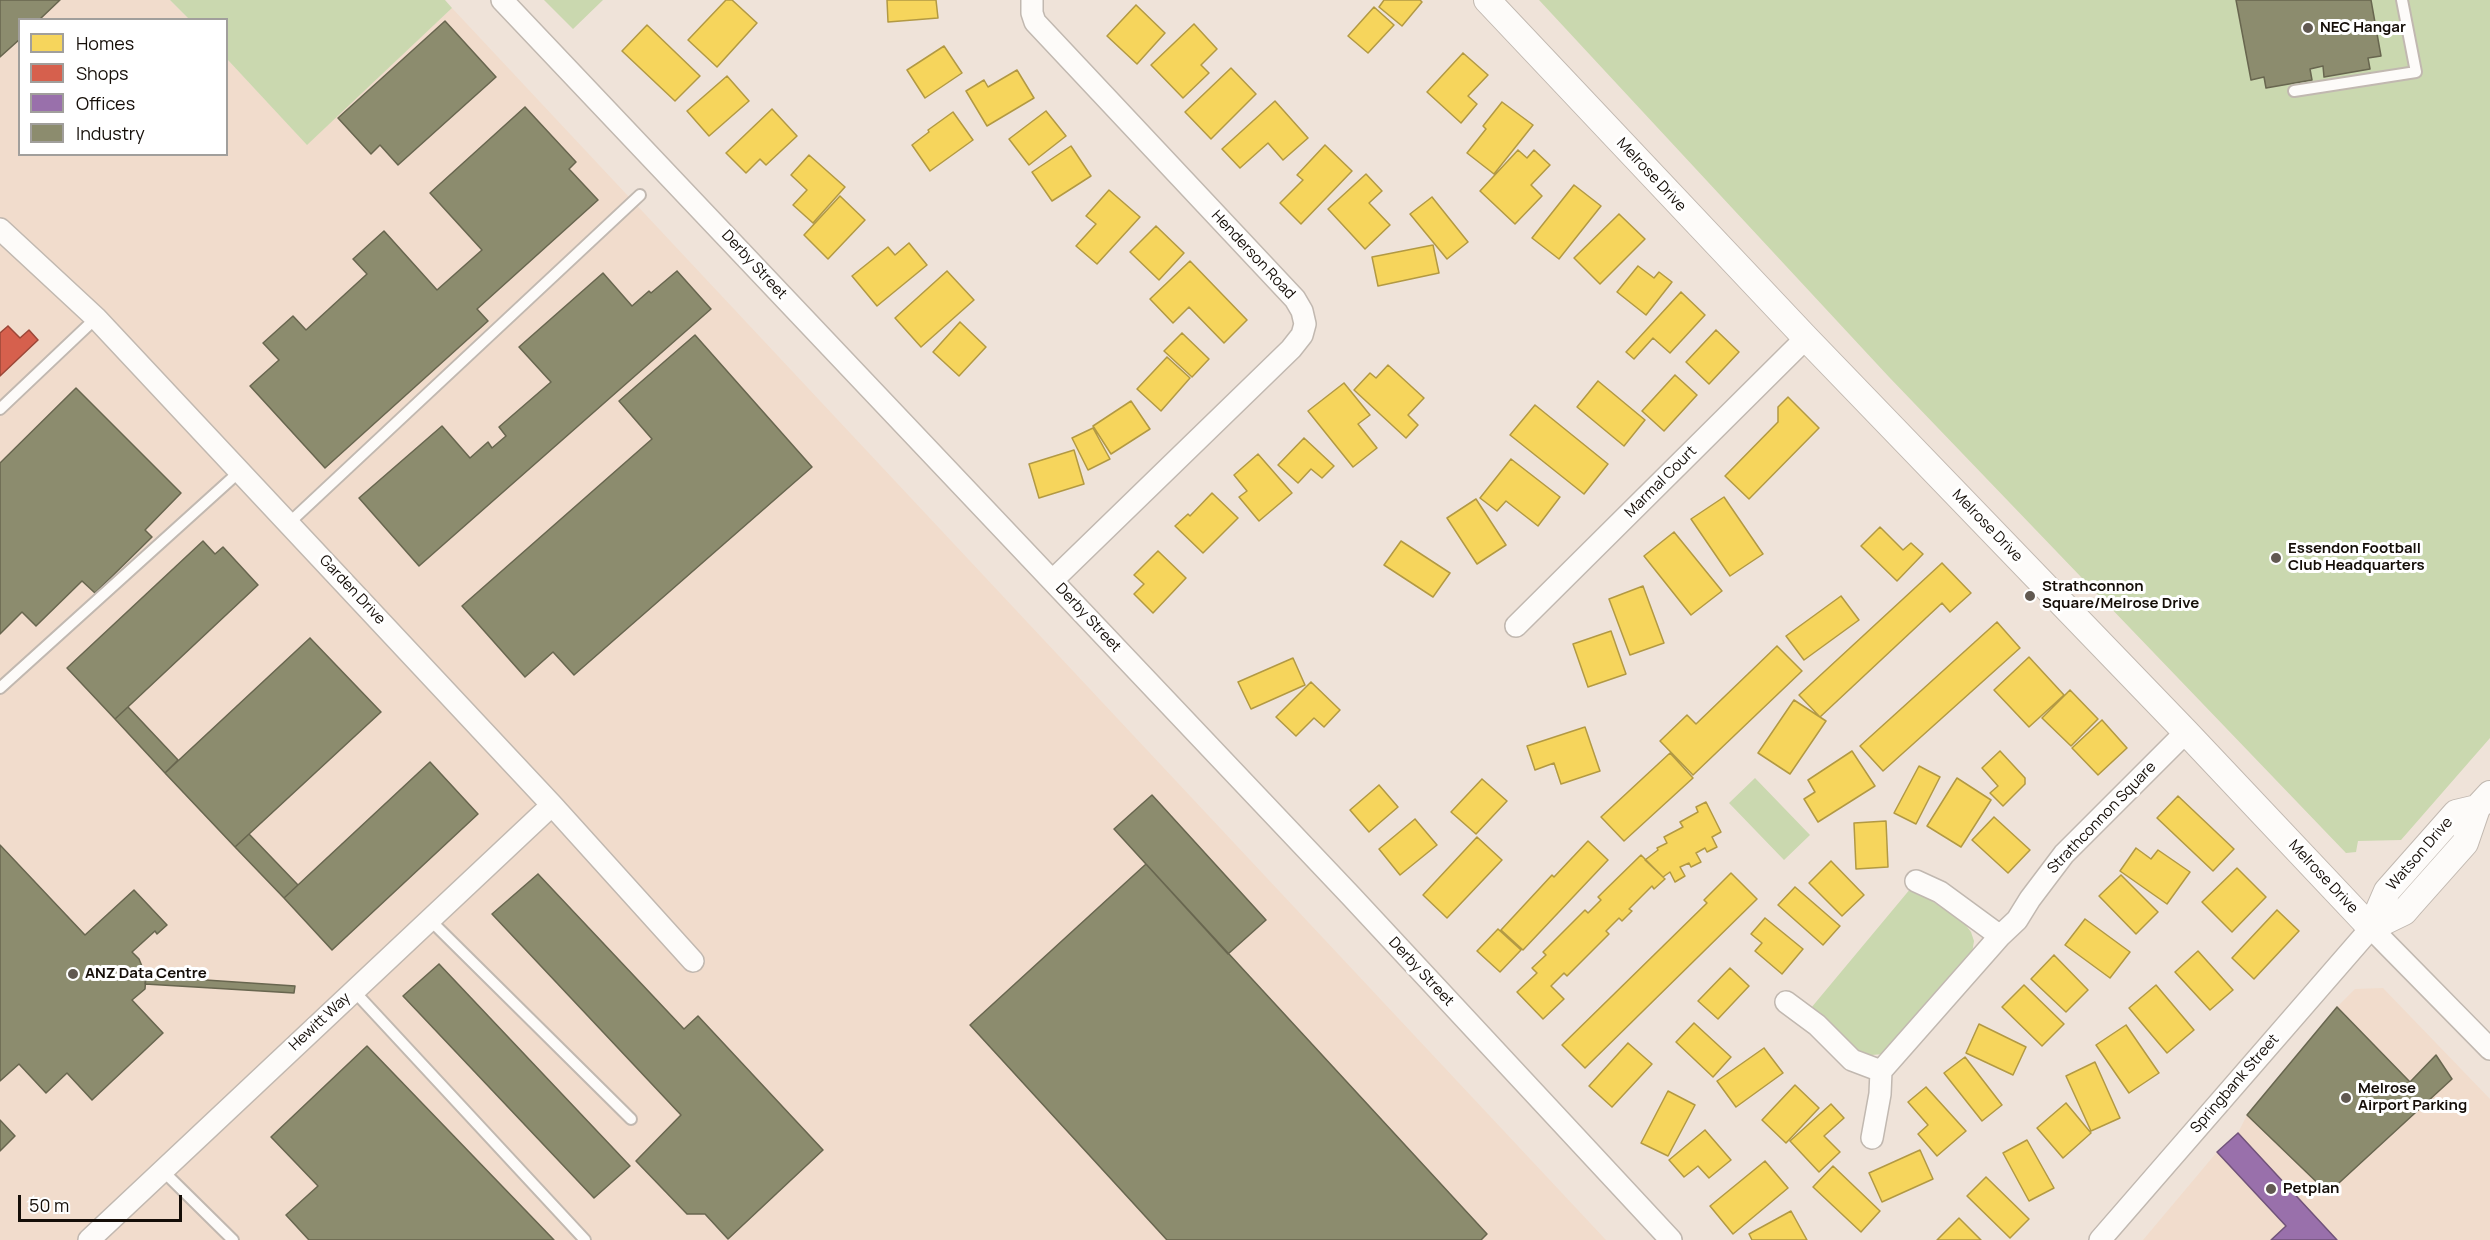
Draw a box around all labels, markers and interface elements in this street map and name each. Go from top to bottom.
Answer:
legend [18,18,228,156]
place label: NEC Hangar [2320,19,2406,37]
marker: NEC Hangar [2301,21,2315,35]
text: Homes [76,31,134,55]
text: Shops [76,61,128,85]
text: Offices [76,91,135,115]
text: Industry [76,121,145,145]
street label: Melrose Drive [1612,135,1690,215]
street label: Henderson Road [1207,207,1299,303]
street label: Derby Street [718,227,790,303]
street label: Marmal Court [1621,442,1701,522]
street label: Melrose Drive [1948,486,2026,566]
place label: Essendon Football Club Headquarters [2288,540,2425,575]
street label: Garden Drive [315,551,389,629]
marker: Essendon Football Club Headquarters [2269,551,2283,565]
place label: Strathconnon Square/Melrose Drive [2042,578,2199,613]
street label: Derby Street [1052,580,1124,656]
marker: Strathconnon Square/Melrose Drive [2023,589,2037,603]
street label: Strathconnon Square [2044,758,2160,878]
street label: Watson Drive [2383,814,2457,894]
street label: Melrose Drive [2284,837,2362,917]
street label: Derby Street [1385,934,1457,1010]
place label: ANZ Data Centre [85,965,207,983]
marker: ANZ Data Centre [66,967,80,981]
street label: Hewitt Way [286,989,354,1055]
street label: Springbank Street [2187,1031,2283,1137]
place label: Melrose Airport Parking [2358,1080,2467,1115]
marker: Melrose Airport Parking [2339,1091,2353,1105]
place label: Petplan [2283,1180,2339,1198]
marker: Petplan [2264,1182,2278,1196]
scale bar [21,1183,184,1221]
text: 50 m [29,1193,69,1217]

